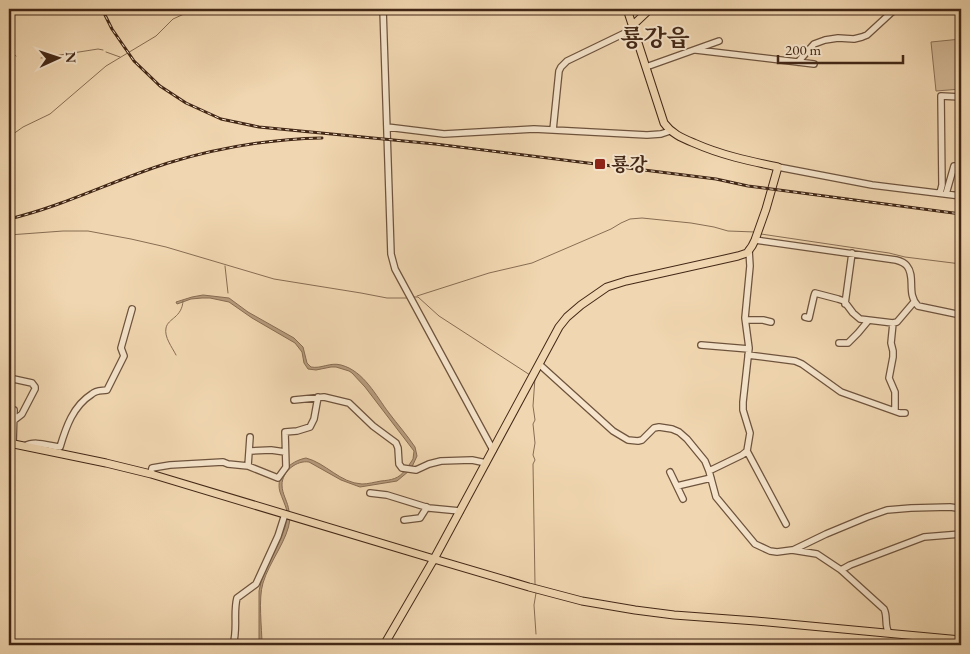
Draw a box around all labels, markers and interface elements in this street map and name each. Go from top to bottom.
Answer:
district label: 룡강읍 [620,22,690,53]
north arrow [32,32,82,82]
scale bar [778,32,902,64]
text: 200 m [785,40,822,59]
text: N [62,51,80,64]
place label: 룡강 [611,152,648,177]
marker: 룡강 [593,157,607,171]

